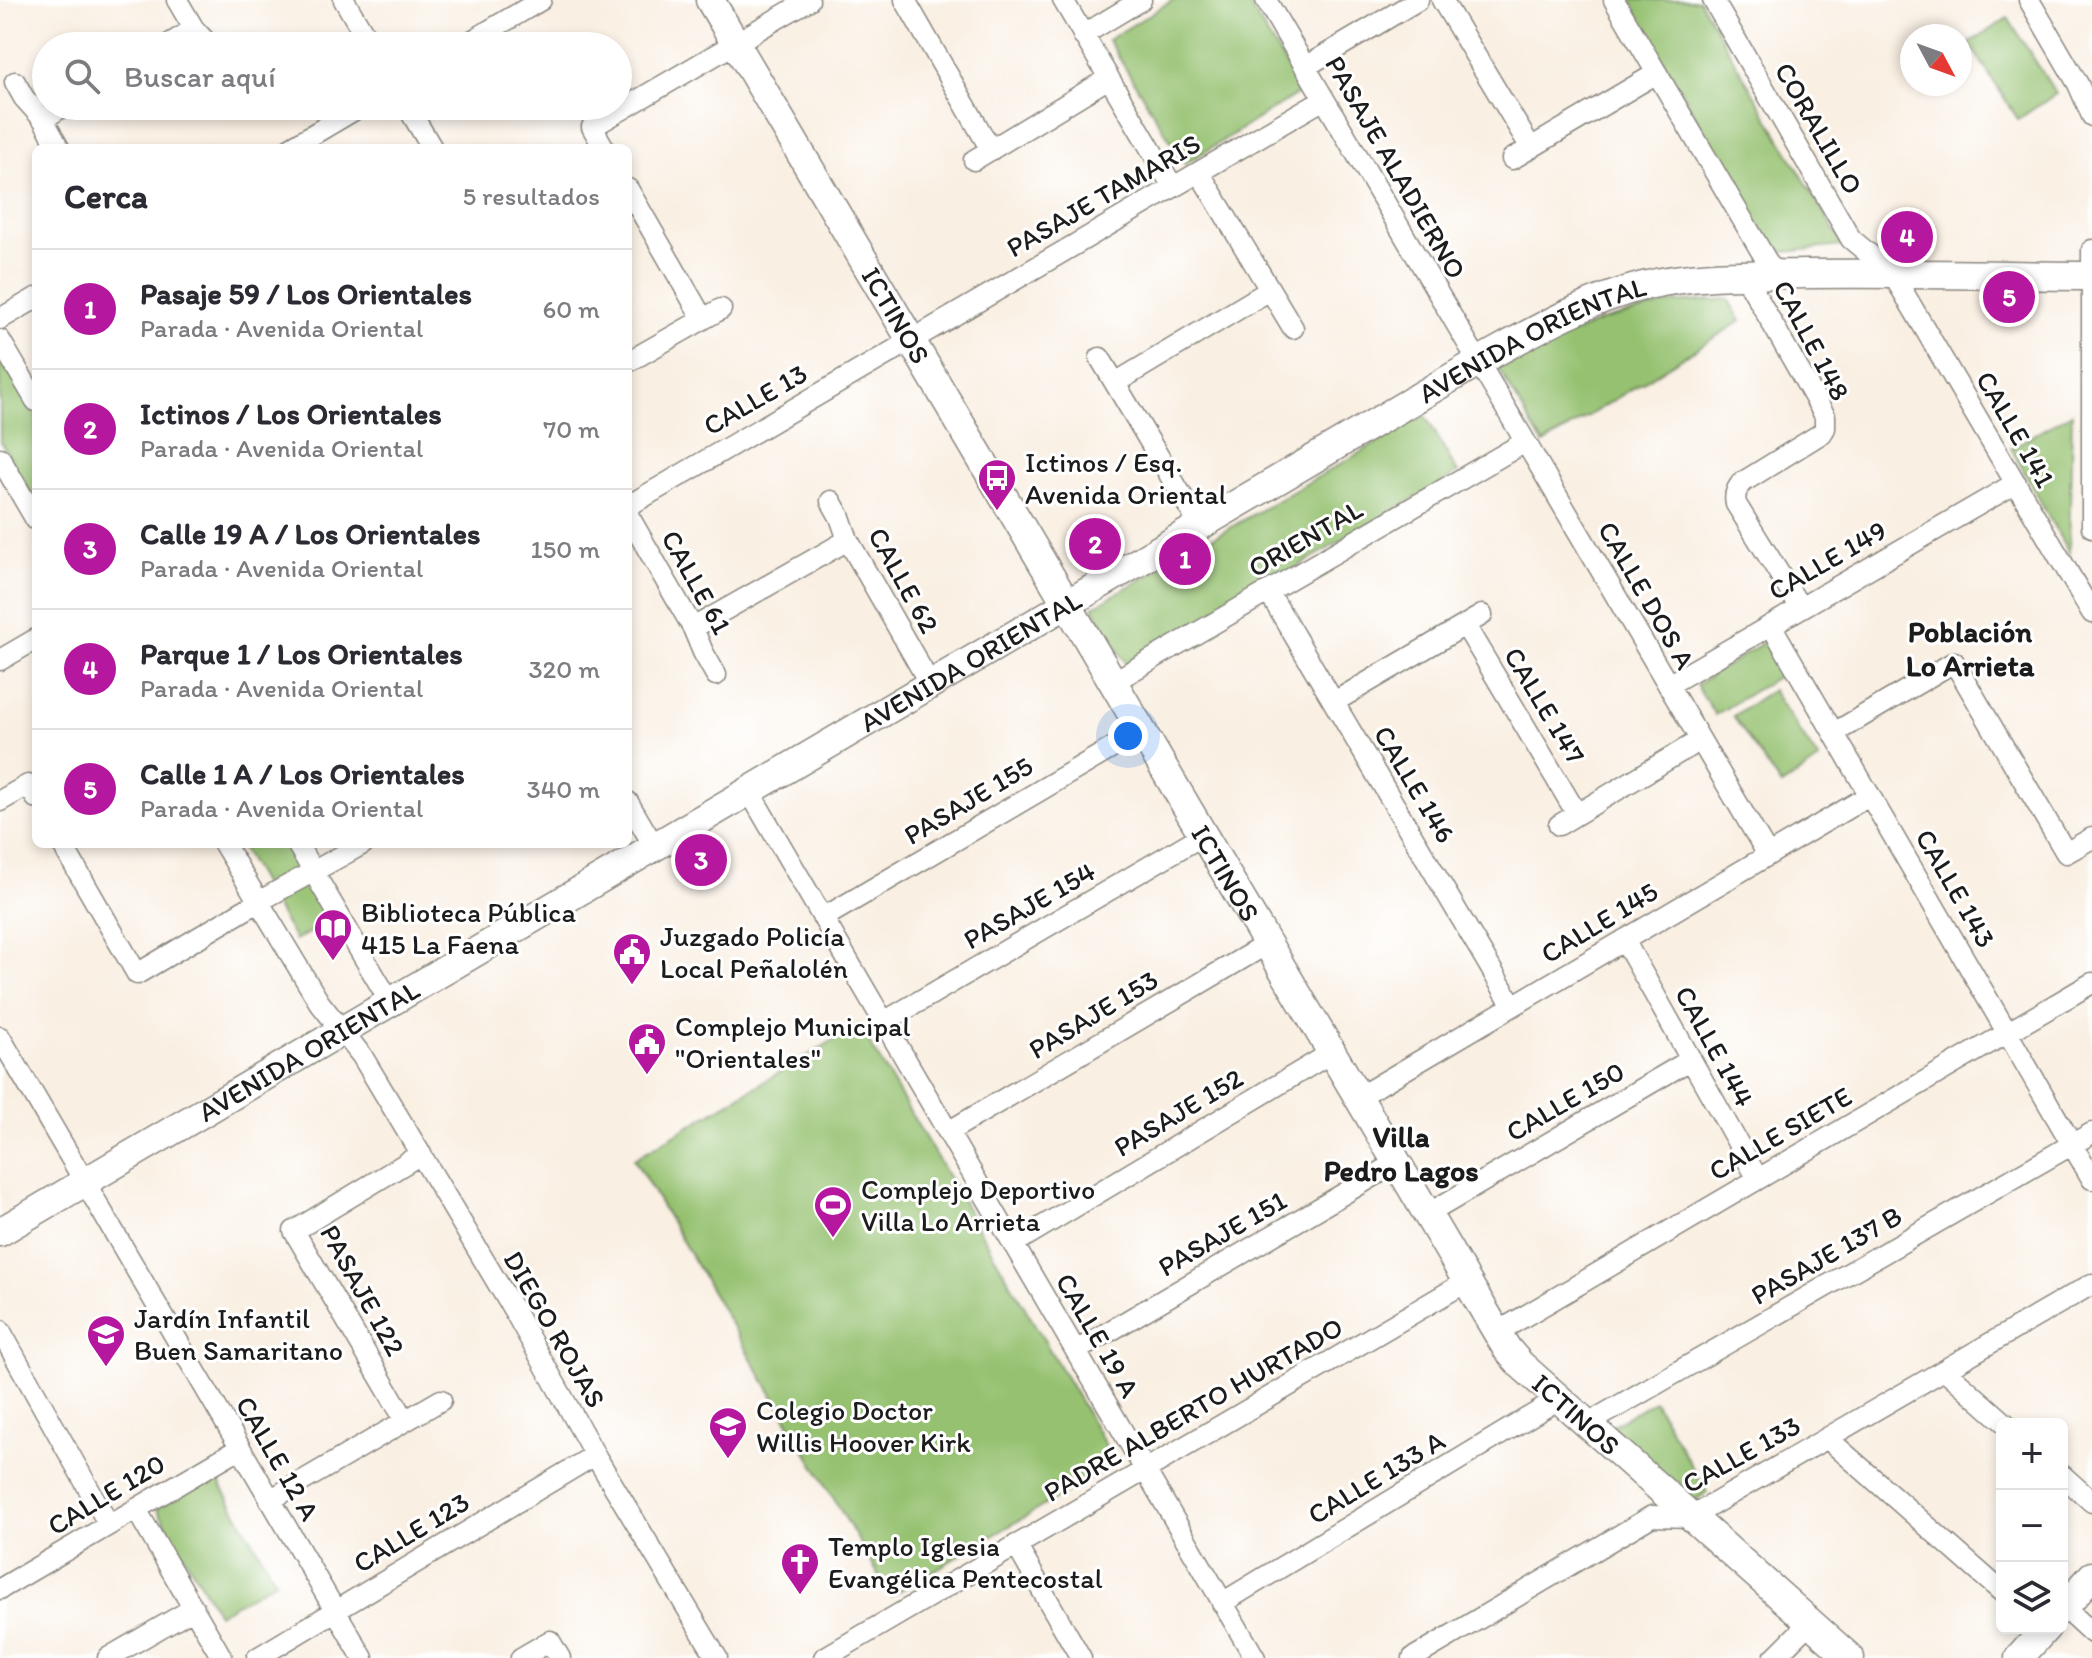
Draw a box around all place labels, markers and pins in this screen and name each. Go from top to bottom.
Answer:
pin: 4 [1881,207,1933,267]
pin: 5 [1983,267,2035,327]
place label: Ictinos / Esq. Avenida Oriental [1025,445,1227,511]
bus stop icon: Ictinos / Esq. Avenida Oriental [976,457,1018,512]
pin: 2 [1069,514,1121,574]
pin: 1 [1159,529,1211,589]
pin: 3 [675,830,727,890]
place label: Biblioteca Pública 415 La Faena [361,895,576,961]
library icon: Biblioteca Pública 415 La Faena [312,907,354,962]
place label: Juzgado Policía Local Peñalolén [660,919,848,985]
public building icon: Juzgado Policía Local Peñalolén [611,931,653,986]
place label: Complejo Municipal "Orientales" [675,1009,911,1075]
public building icon: Complejo Municipal "Orientales" [626,1021,668,1076]
place label: Complejo Deportivo Villa Lo Arrieta [861,1172,1095,1238]
sports icon: Complejo Deportivo Villa Lo Arrieta [812,1184,854,1239]
place label: Jardín Infantil Buen Samaritano [134,1301,343,1367]
school or university icon: Jardín Infantil Buen Samaritano [85,1313,127,1368]
place label: Colegio Doctor Willis Hoover Kirk [756,1393,971,1459]
school or university icon: Colegio Doctor Willis Hoover Kirk [707,1405,749,1460]
place label: Templo Iglesia Evangélica Pentecostal [828,1529,1103,1595]
church icon: Templo Iglesia Evangélica Pentecostal [779,1541,821,1596]

